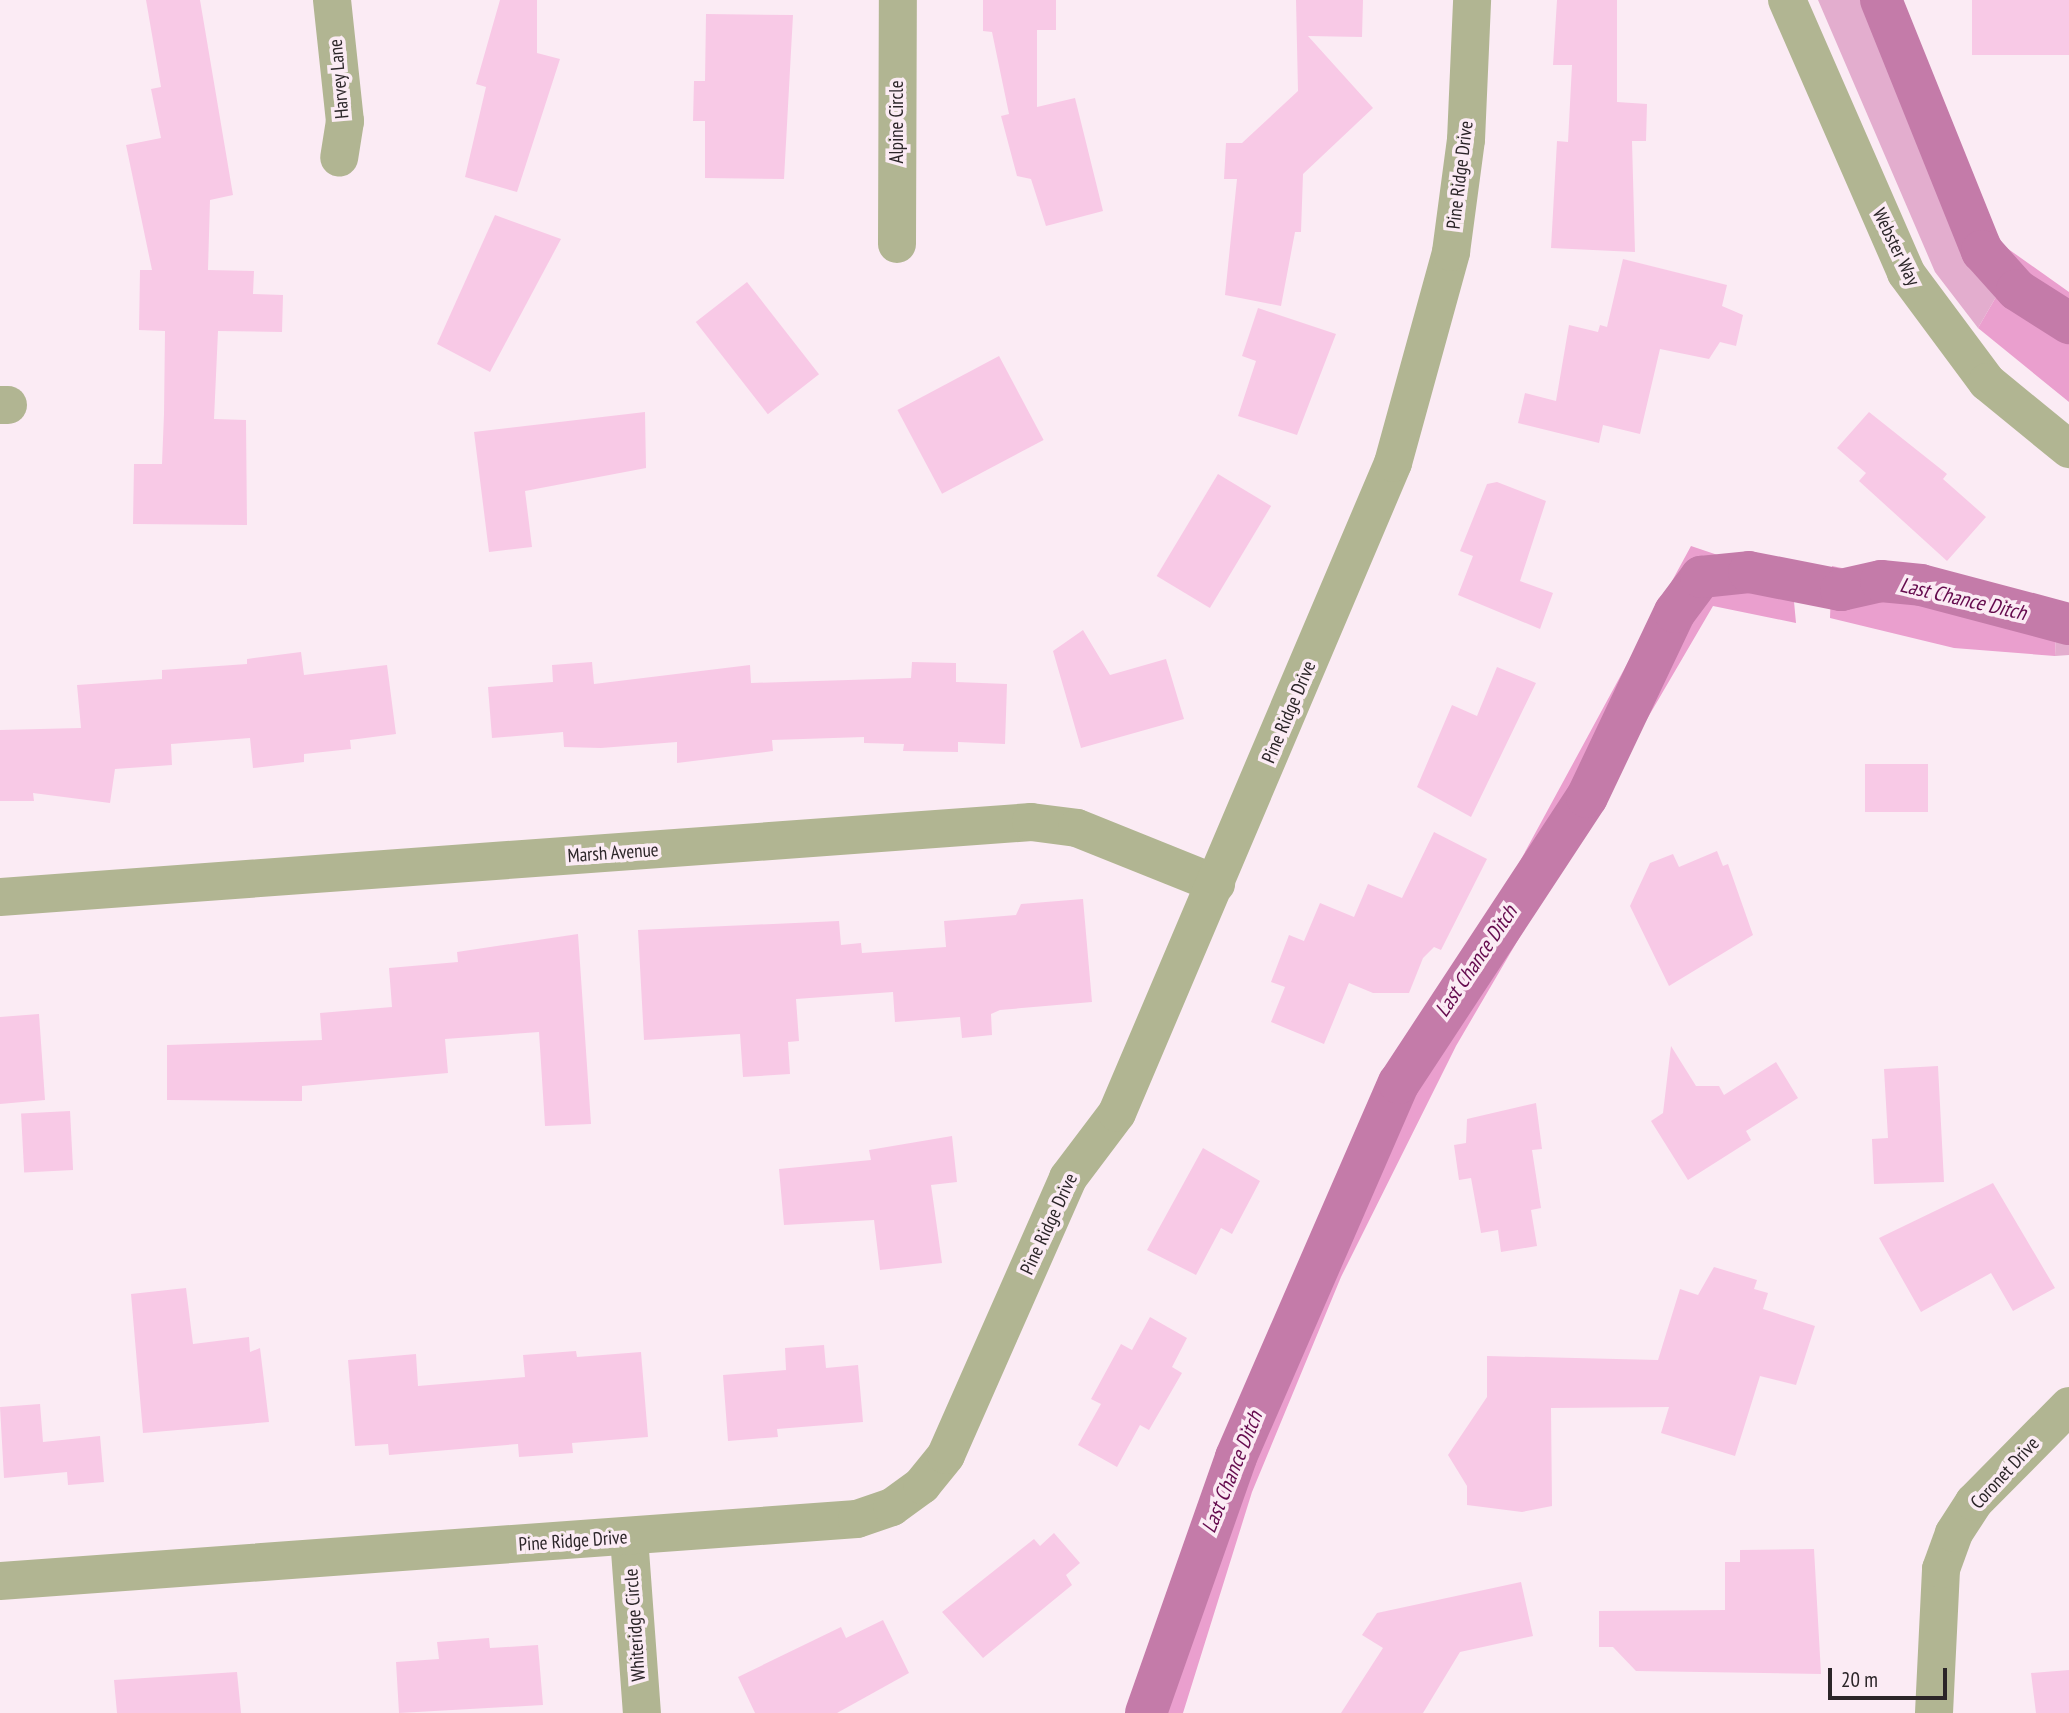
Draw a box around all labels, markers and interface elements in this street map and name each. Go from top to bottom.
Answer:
street label: Harvey Lane [324,38,354,120]
street label: Alpine Circle [886,80,908,164]
street label: Pine Ridge Drive [1442,120,1478,230]
street label: Webster Way [1867,204,1925,290]
water label: Last Chance Ditch [1897,572,2029,626]
street label: Pine Ridge Drive [1257,657,1321,767]
street label: Marsh Avenue [566,838,660,868]
water label: Last Chance Ditch [1430,901,1522,1021]
street label: Pine Ridge Drive [1016,1170,1082,1278]
water label: Last Chance Ditch [1196,1408,1268,1536]
street label: Coronet Drive [1966,1432,2044,1514]
street label: Pine Ridge Drive [518,1526,628,1556]
street label: Whiteridge Circle [620,1568,650,1682]
scale bar [1831,1654,1950,1698]
text: 20 m [1841,1666,1878,1693]

